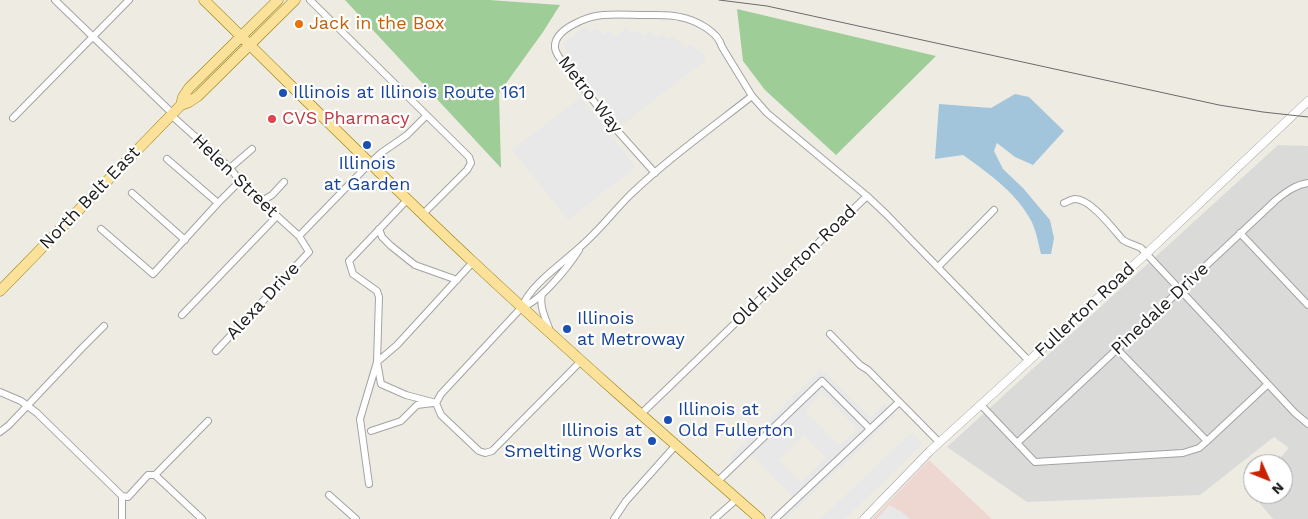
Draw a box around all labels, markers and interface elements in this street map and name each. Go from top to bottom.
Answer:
place label: Jack in the Box [309,13,445,35]
marker: Jack in the Box [293,18,305,30]
street label: Metro Way [553,52,627,138]
place label: Illinois at Illinois Route 161 [293,82,526,104]
marker: Illinois at Illinois Route 161 [277,87,289,99]
place label: CVS Pharmacy [282,108,409,130]
marker: CVS Pharmacy [266,113,278,125]
street label: Helen Street [188,130,282,222]
marker: Illinois at Garden [361,139,373,151]
street label: North Belt East [35,142,145,254]
place label: Illinois at Garden [324,153,410,195]
street label: Old Fullerton Road [727,201,861,331]
street label: Alexa Drive [222,258,304,344]
street label: Fullerton Road [1030,258,1140,362]
street label: Pinedale Drive [1107,258,1213,360]
place label: Illinois at Metroway [577,308,685,350]
marker: Illinois at Metroway [561,323,573,335]
place label: Illinois at Old Fullerton [678,399,793,442]
marker: Illinois at Old Fullerton [662,414,674,426]
place label: Illinois at Smelting Works [504,420,642,462]
marker: Illinois at Smelting Works [646,435,658,447]
north arrow [1243,454,1293,504]
text: N [1269,479,1287,498]

